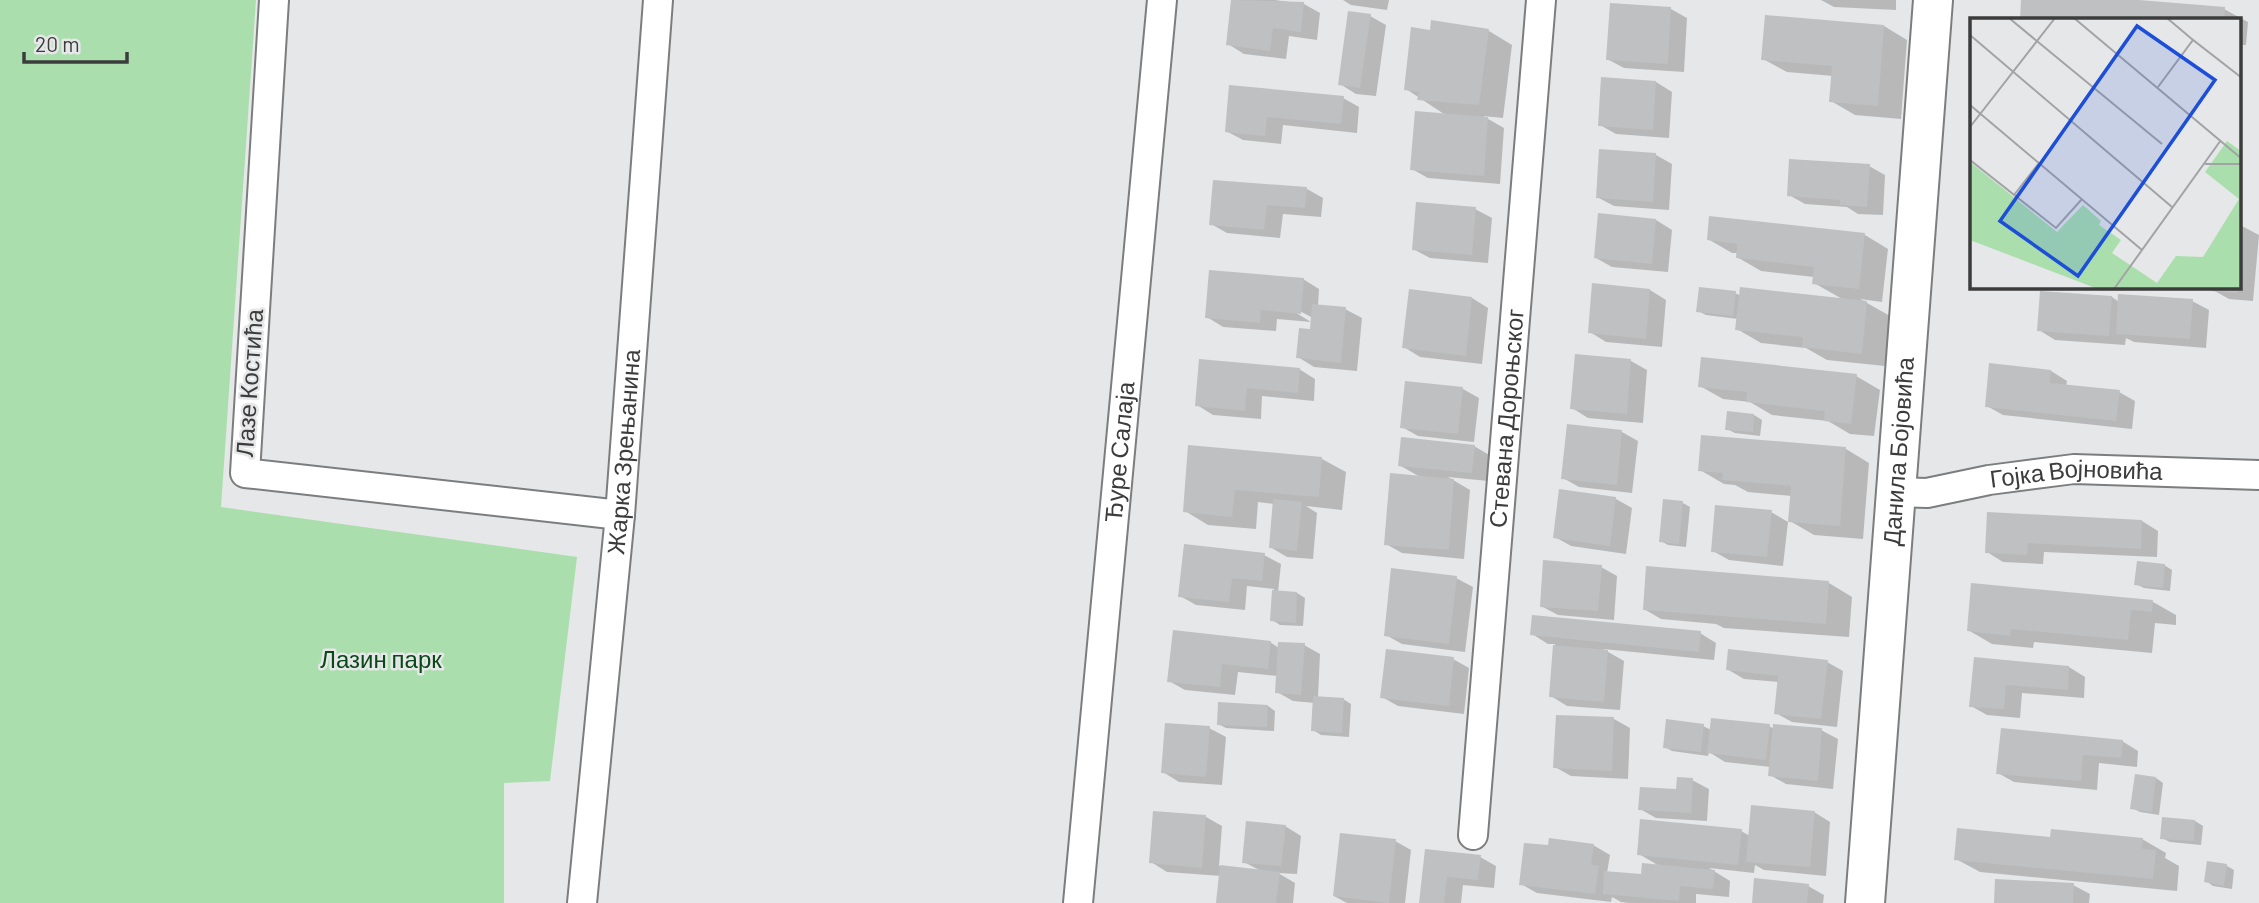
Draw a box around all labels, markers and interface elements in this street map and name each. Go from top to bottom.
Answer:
inset map [1970,18,2242,289]
scale bar [24,21,128,65]
text: 20 m [35,31,80,56]
street label: Лазе Костића [229,307,268,458]
street label: Стевана Дороњског [1482,307,1529,529]
street label: Жарка Зрењанина [600,348,645,556]
street label: Данила Бојовића [1876,355,1919,547]
street label: Ђуре Салаја [1097,380,1139,523]
street label: Гојка Војновића [1988,453,2164,493]
park label: Лазин парк [320,644,442,673]

